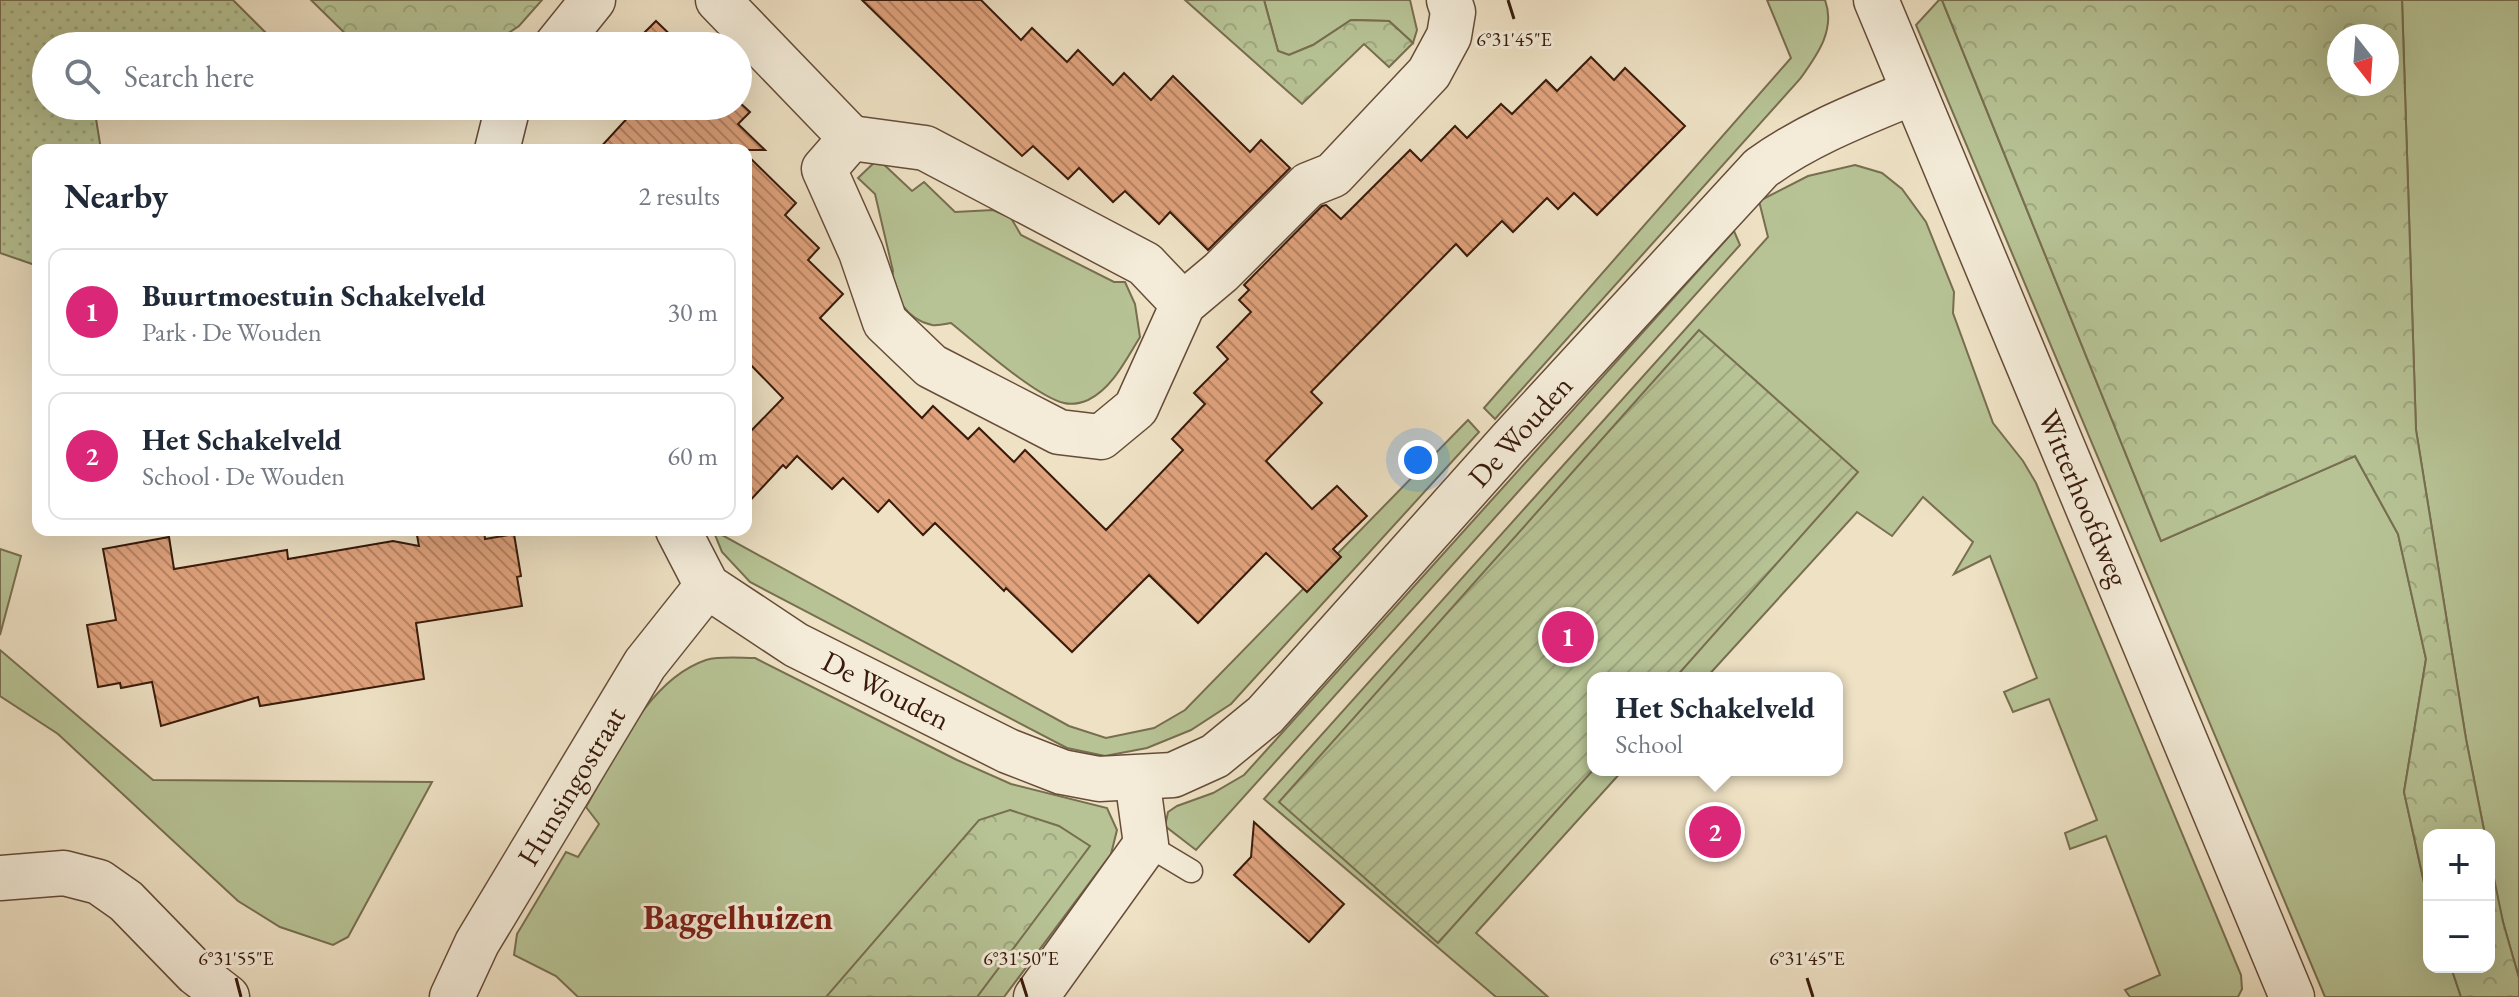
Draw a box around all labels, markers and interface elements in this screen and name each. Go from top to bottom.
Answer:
north arrow [2327,24,2399,96]
text: 6°31'45"E [1476,26,1552,52]
search box [32,32,752,120]
icon: search [60,54,104,98]
text: Search here [124,57,254,96]
text: Nearby [64,174,168,218]
text: 2 results [639,179,720,213]
text: Buurtmoestuin Schakelveld [142,276,486,315]
text: 1 [85,295,99,329]
text: 30 m [668,295,718,329]
text: Park · De Wouden [142,315,322,349]
street label: De Wouden [1459,366,1581,495]
street label: Witterhoofdweg [2029,404,2139,593]
text: Het Schakelveld [142,420,342,459]
text: 2 [85,439,99,473]
text: 60 m [668,439,718,473]
your location [1398,440,1438,480]
text: School · De Wouden [142,459,345,493]
pin: 1 [1542,607,1594,667]
street label: De Wouden [816,641,957,739]
popup [1587,672,1843,776]
text: Het Schakelveld [1615,688,1815,727]
street label: Hunsingostraat [508,699,634,873]
text: School [1615,727,1683,761]
pin: 2 [1689,802,1741,862]
map controls [2423,829,2495,973]
button: + [2423,829,2495,901]
district label: Baggelhuizen [643,895,833,939]
button: − [2423,901,2495,973]
text: 6°31'55"E [198,945,274,971]
text: 6°31'50"E [983,945,1059,971]
text: 6°31'45"E [1769,945,1845,971]

